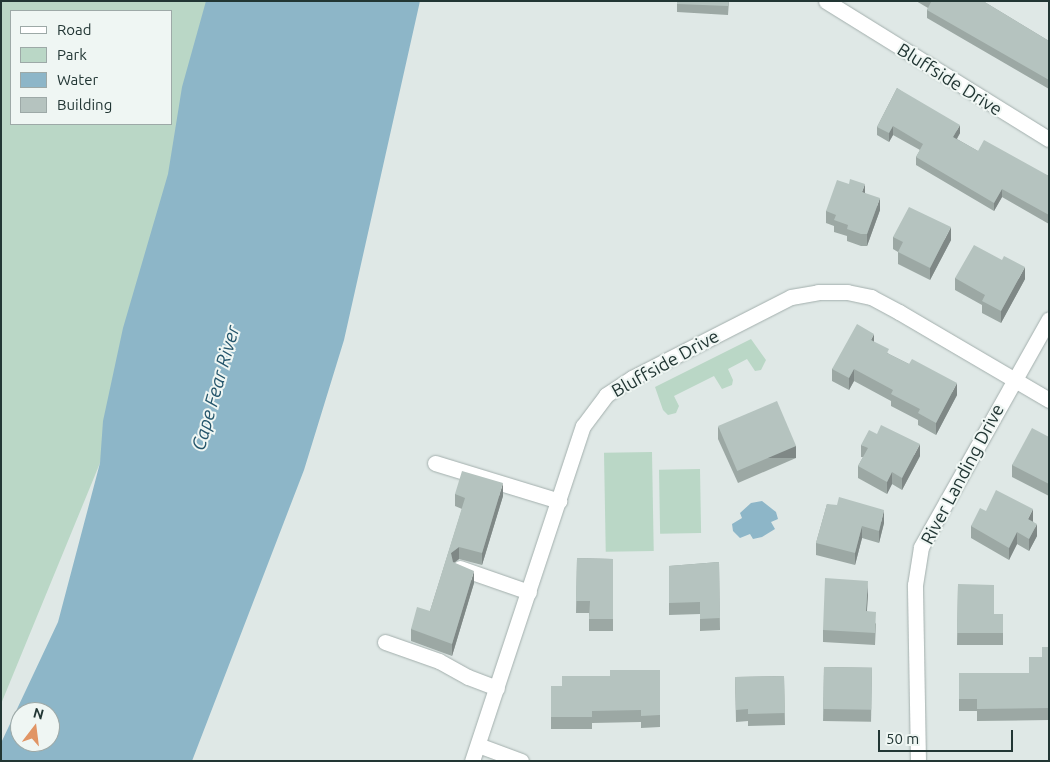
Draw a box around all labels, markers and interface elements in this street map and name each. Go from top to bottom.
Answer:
legend [10,10,172,125]
text: Road [57,21,92,38]
street label: Bluffside Drive [894,38,1006,120]
text: Park [57,46,87,63]
text: Water [57,71,98,88]
text: Building [57,96,112,113]
water label: Cape Fear River [187,323,245,453]
street label: Bluffside Drive [608,325,722,401]
street label: River Landing Drive [916,400,1008,548]
north arrow [10,702,60,752]
text: N [31,704,46,723]
scale bar [880,720,1015,752]
text: 50 m [886,730,919,747]

